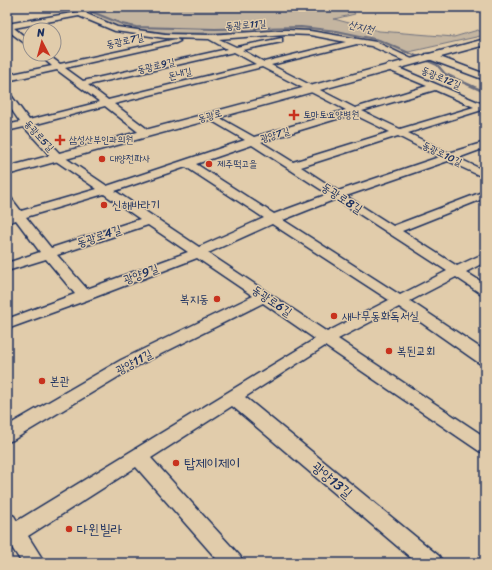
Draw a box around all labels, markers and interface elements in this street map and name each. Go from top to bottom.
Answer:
street label: 동광로11길 [225,15,267,35]
water label: 산지천 [346,15,377,40]
north arrow [22,22,62,62]
text: N [35,23,46,43]
street label: 동광로7길 [105,28,145,54]
street label: 동광로9길 [135,53,177,79]
street label: 동광로12길 [418,61,464,95]
street label: 돈내길 [166,63,194,85]
street label: 동광로 [196,104,224,128]
place label: 토마토요양병원 [303,106,359,124]
marker: 토마토요양병원 [288,109,300,121]
street label: 동광로5길 [19,116,59,156]
street label: 광양7길 [258,122,292,148]
place label: 삼성산부인과의원 [69,131,133,149]
marker: 삼성산부인과의원 [54,134,66,146]
street label: 동광로10길 [419,137,465,171]
place label: 대양전파사 [110,150,150,168]
marker: 대양전파사 [97,154,107,164]
place label: 제주떡고을 [217,155,257,173]
marker: 제주떡고을 [204,159,214,169]
street label: 동광로8길 [317,176,368,220]
place label: 신해바라기 [112,194,160,216]
marker: 신해바라기 [99,200,109,210]
street label: 동광로4길 [74,218,125,254]
street label: 광양9길 [120,257,162,291]
street label: 동광로6길 [247,279,297,323]
place label: 복지동 [180,288,209,310]
marker: 복지동 [212,294,222,304]
place label: 새나무동화독서실 [342,305,420,327]
marker: 새나무동화독서실 [329,311,339,321]
place label: 복된교회 [397,340,436,362]
street label: 광양11길 [112,343,157,381]
marker: 복된교회 [384,346,394,356]
place label: 본관 [50,370,70,392]
marker: 본관 [37,376,47,386]
place label: 탑제이제이 [184,451,240,476]
street label: 광양13길 [306,455,359,505]
marker: 탑제이제이 [171,458,181,468]
place label: 다윈빌라 [77,517,123,542]
marker: 다윈빌라 [64,524,74,534]

